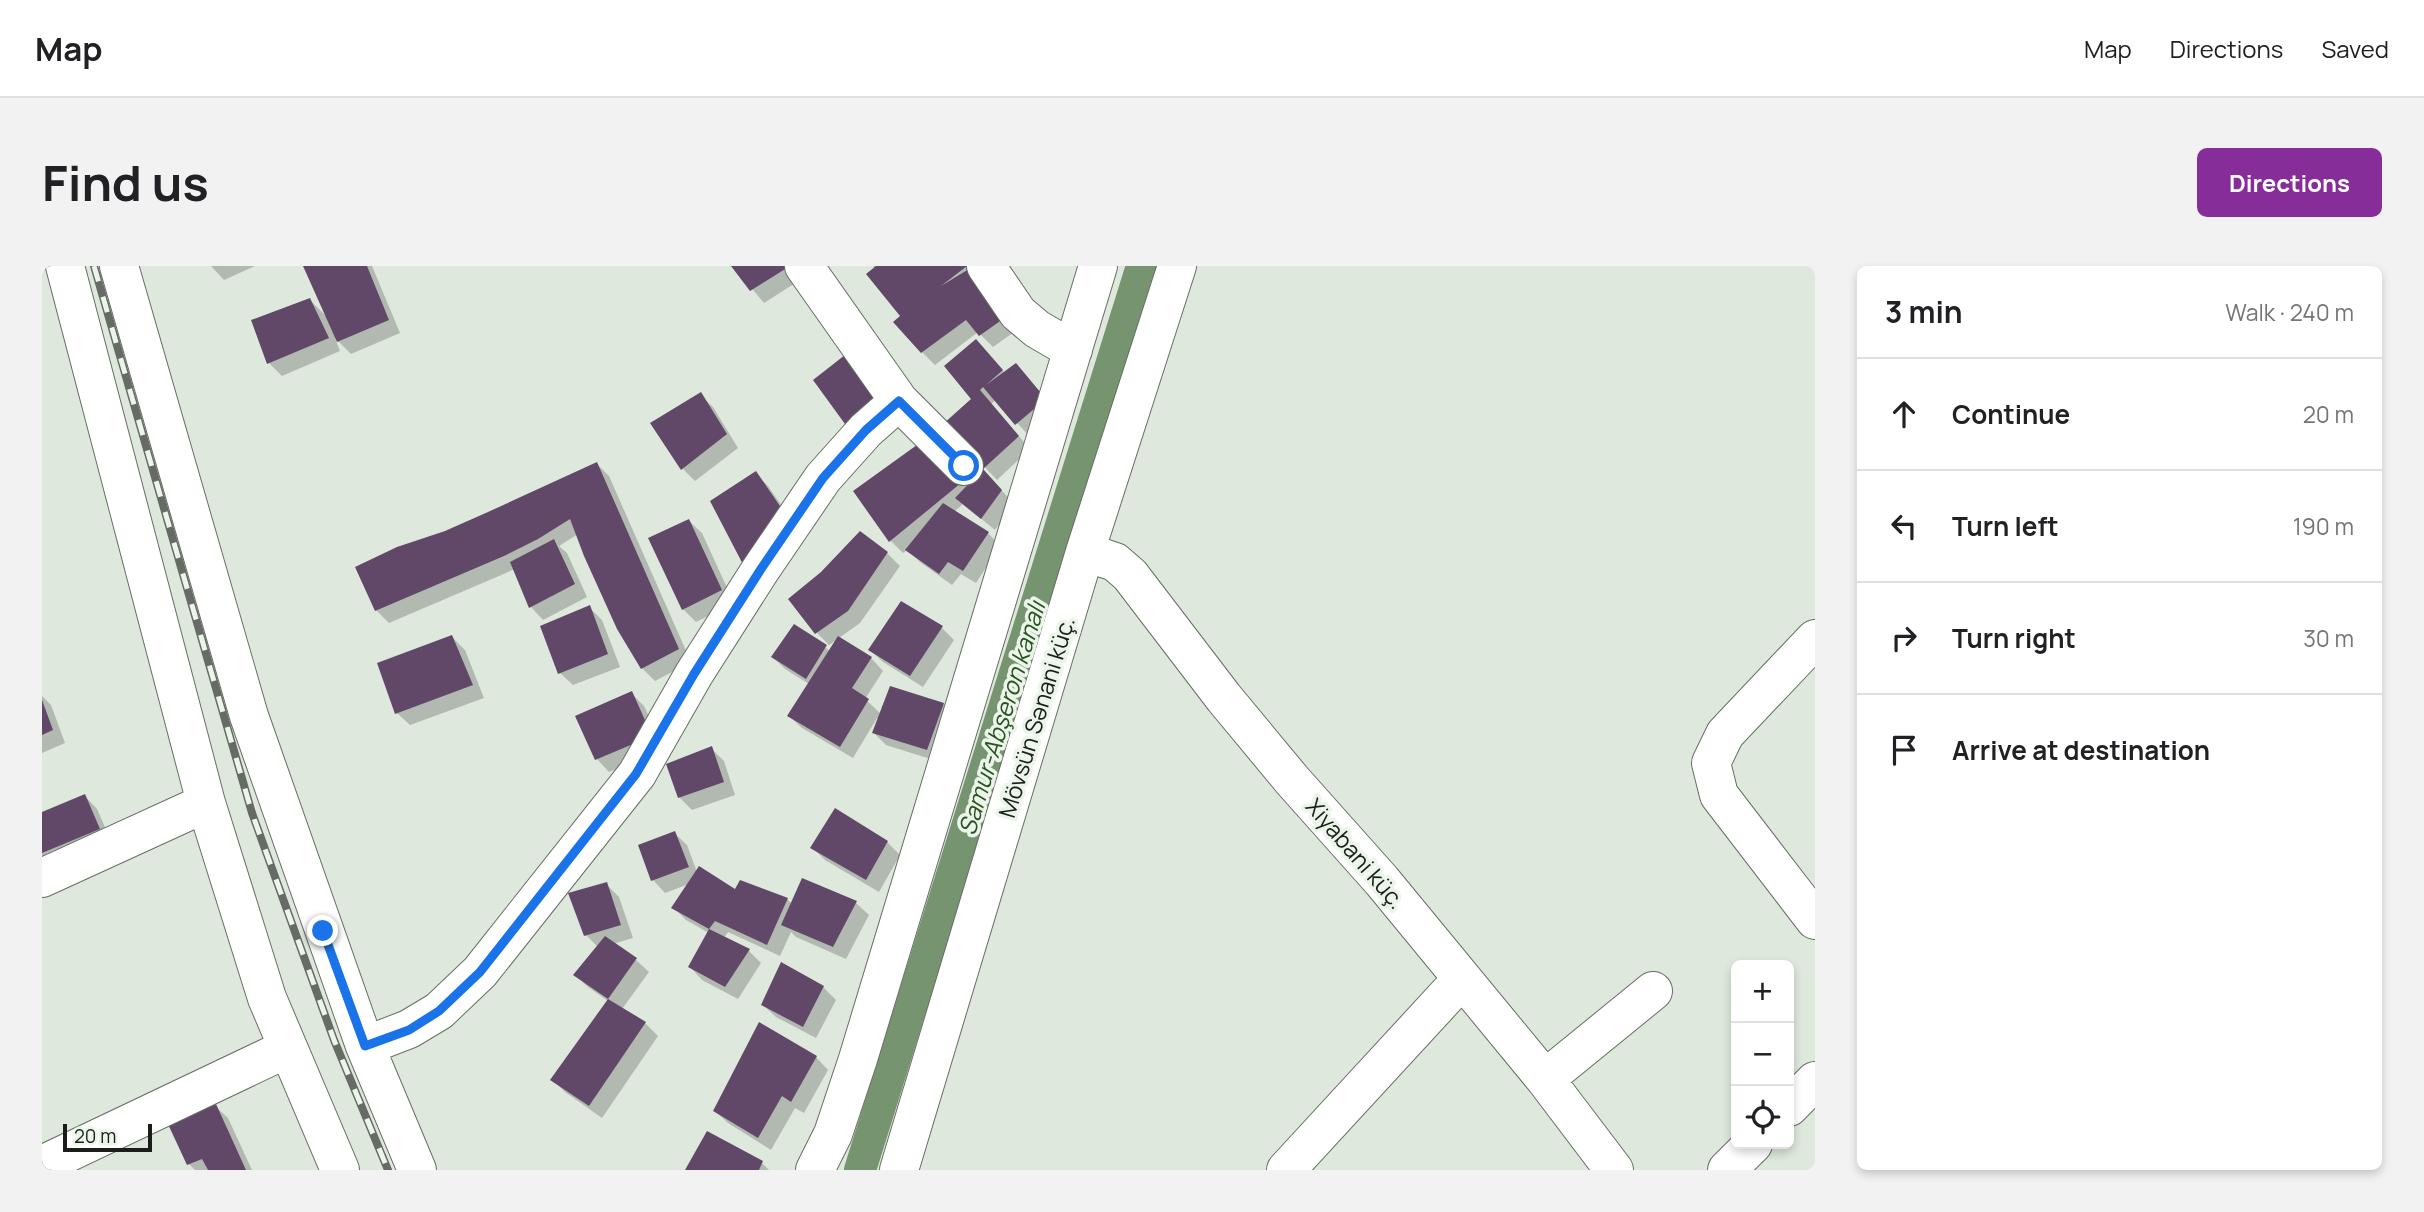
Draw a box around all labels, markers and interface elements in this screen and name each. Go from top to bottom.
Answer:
text: Map [35,26,103,71]
text: Map [2084,32,2132,65]
text: Directions [2170,32,2283,65]
text: Saved [2321,32,2389,65]
button: Directions [2197,148,2382,217]
text: Find us [42,149,209,216]
text: 3 min [1885,291,1963,332]
text: Walk · 240 m [2225,296,2354,328]
icon: ahead [1885,395,1923,433]
text: Continue [1952,396,2070,432]
text: 20 m [2303,398,2354,430]
route start [948,450,979,481]
icon: left [1885,507,1923,545]
text: Turn left [1952,508,2059,544]
text: 190 m [2293,510,2354,542]
water label: Samur-Abşeron kanalı [950,596,1053,839]
street label: Mövsün Sənani küç. [990,613,1082,821]
icon: right [1885,619,1923,657]
text: Turn right [1952,620,2076,656]
text: 30 m [2303,622,2354,654]
icon: arrive [1885,731,1923,769]
text: Arrive at destination [1952,732,2210,768]
street label: Xiyabani küç. [1299,791,1413,915]
route end [307,915,338,946]
map controls [1731,960,1794,1149]
button: + [1731,960,1794,1023]
button: − [1731,1023,1794,1086]
button: locate [1731,1086,1794,1149]
scale bar [63,1121,152,1153]
text: 20 m [74,1123,116,1149]

